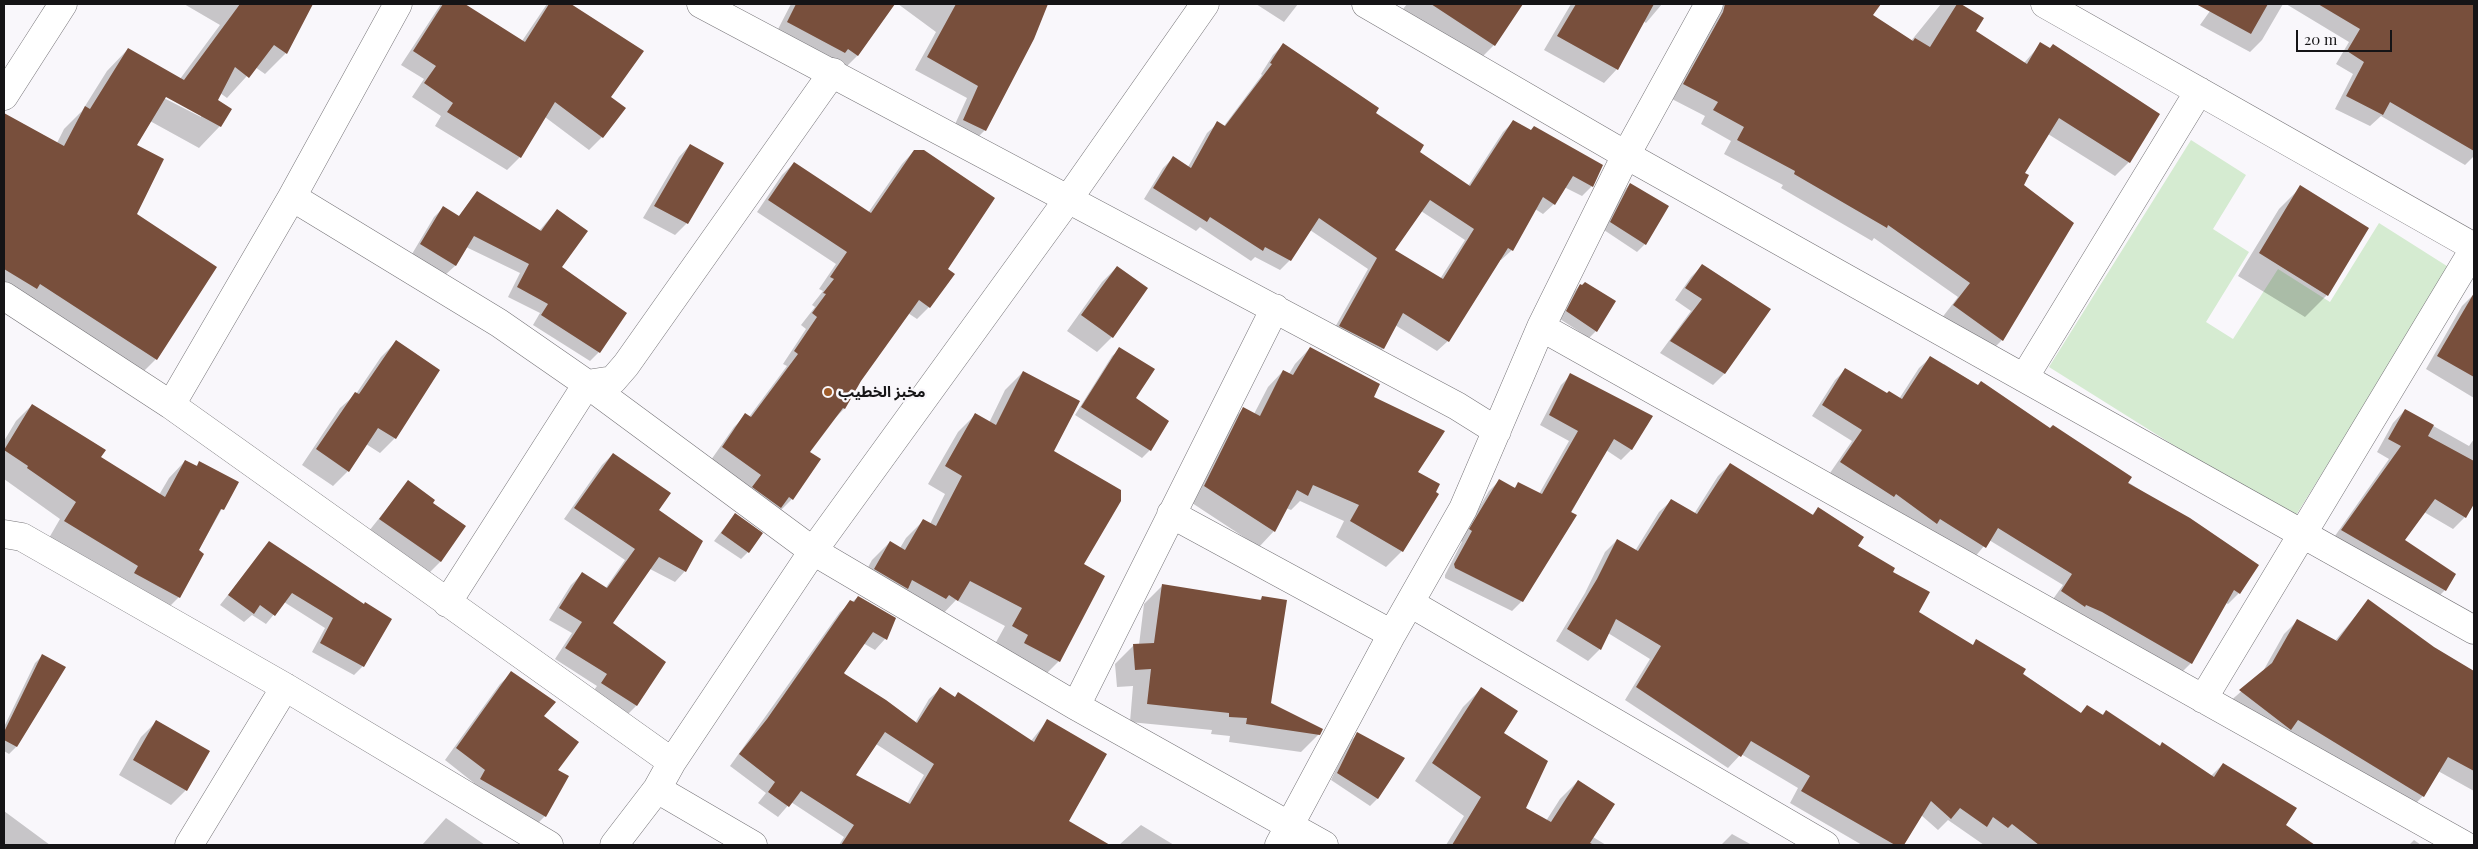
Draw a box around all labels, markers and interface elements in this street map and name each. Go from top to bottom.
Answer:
scale bar [2298,20,2394,52]
text: 20 m [2304,29,2337,49]
place label: مخبز الخطيب [838,383,926,401]
marker: مخبز الخطيب [822,386,834,398]

